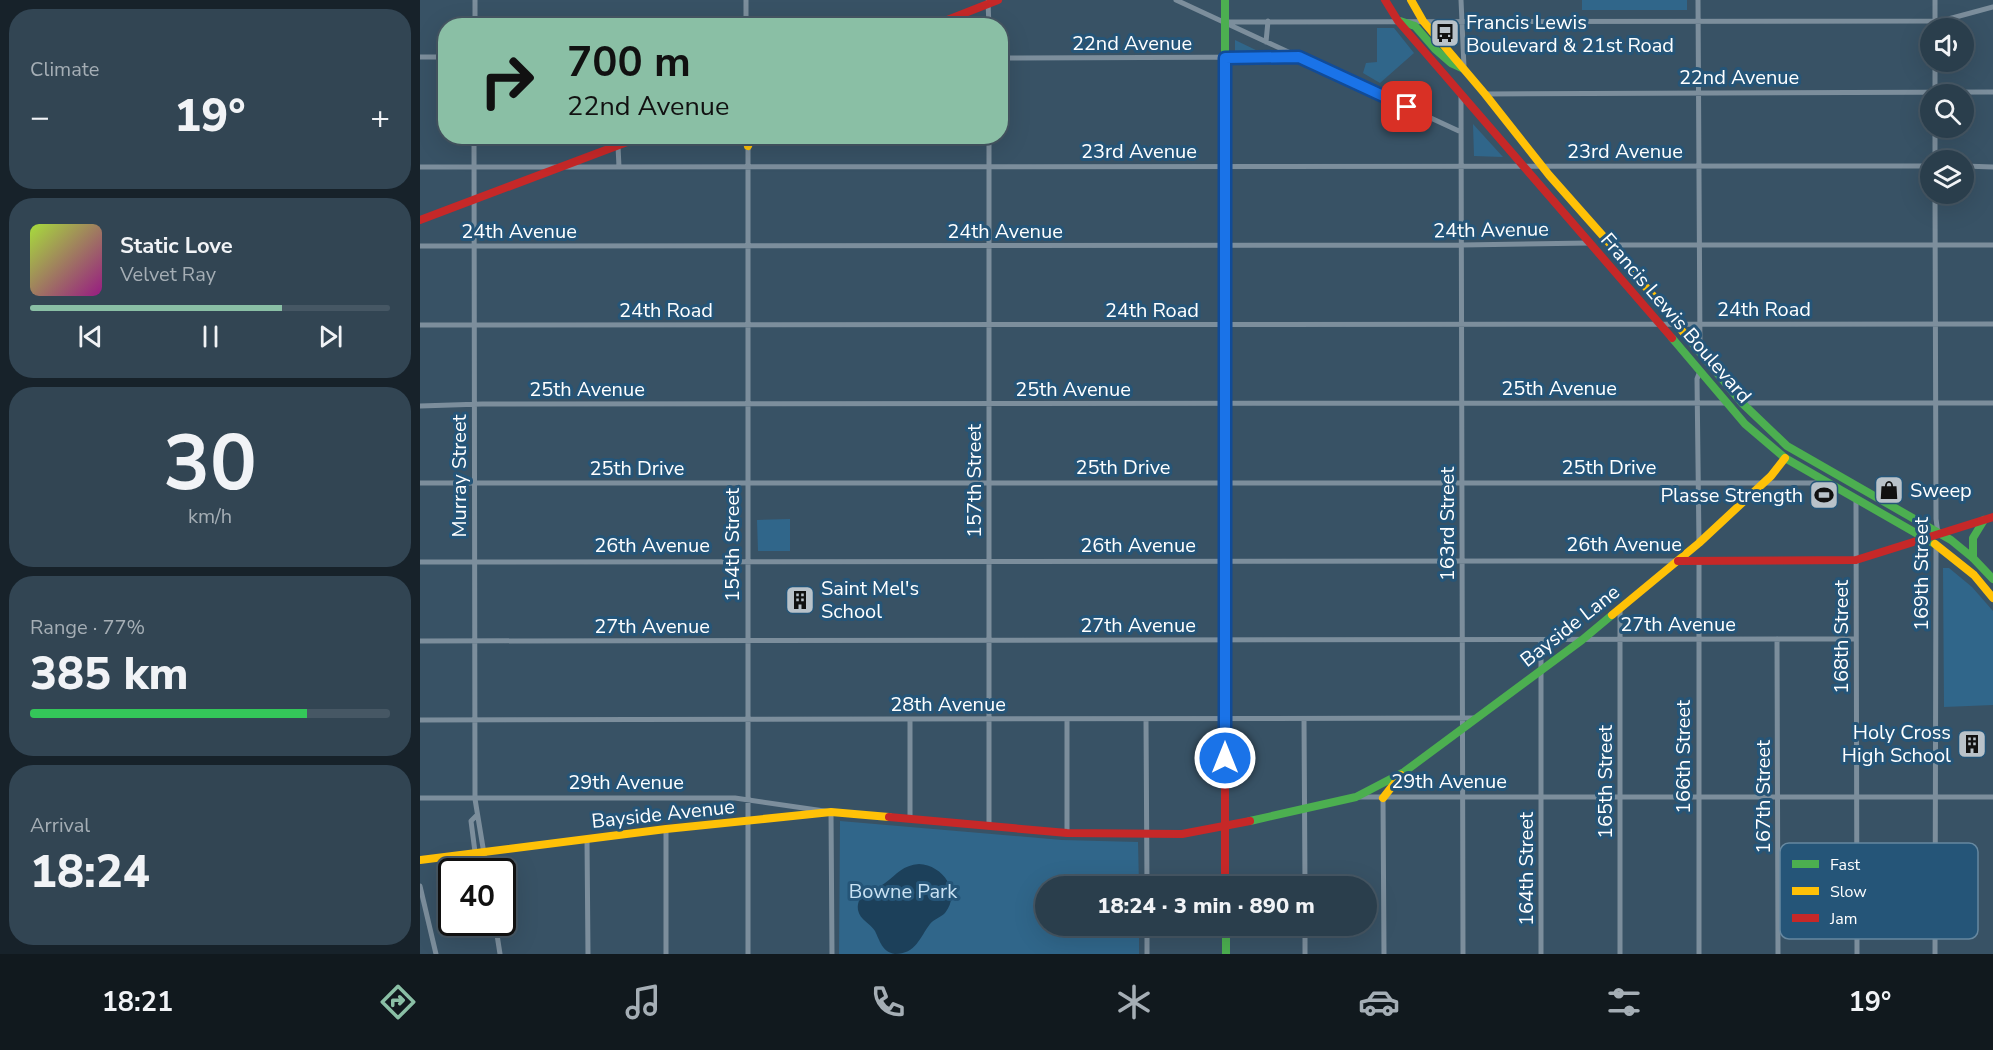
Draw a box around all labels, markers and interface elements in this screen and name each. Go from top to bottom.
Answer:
place label: Francis Lewis Boulevard & 21st Road [1466,9,1674,59]
bus stop icon: Francis Lewis Boulevard & 21st Road [1429,17,1461,49]
map controls [1920,18,1974,204]
button: sound [1920,18,1974,72]
street label: 22nd Avenue [1072,30,1192,57]
text: 700 m [567,34,691,91]
icon: right [468,42,546,120]
text: Climate [30,56,99,83]
street label: 22nd Avenue [1679,64,1799,91]
pin [1381,81,1432,132]
button: search [1920,84,1974,138]
text: 19° [174,86,246,147]
text: 22nd Avenue [567,88,729,125]
icon: arrive [1390,90,1423,123]
text: − [30,95,50,140]
text: + [370,95,390,140]
street label: 23rd Avenue [1081,138,1197,165]
street label: 23rd Avenue [1567,138,1683,165]
button: layers [1920,150,1974,204]
street label: 24th Avenue [1433,215,1549,245]
street label: 24th Avenue [461,218,577,245]
street label: 24th Avenue [947,218,1063,245]
street label: Francis Lewis Boulevard [1594,227,1758,409]
text: Static Love [120,231,233,261]
text: Velvet Ray [120,261,216,288]
street label: 24th Road [1717,296,1811,323]
street label: 24th Road [619,297,713,324]
street label: 24th Road [1105,297,1199,324]
icon: previous [74,320,107,353]
icon: pause [194,320,227,353]
icon: next [314,320,347,353]
street label: 25th Avenue [1501,375,1617,402]
street label: 25th Avenue [529,376,645,403]
street label: 25th Avenue [1015,376,1131,403]
text: 30 [163,410,257,517]
street label: Murray Street [446,413,473,538]
street label: 157th Street [961,423,988,538]
street label: 25th Drive [1076,454,1170,481]
street label: 25th Drive [1562,454,1656,481]
street label: 25th Drive [590,455,684,482]
street label: 163rd Street [1434,466,1461,581]
shop icon: Sweep [1873,474,1905,506]
place label: Sweep [1910,477,1972,504]
sports icon: Plasse Strength [1808,479,1840,511]
place label: Plasse Strength [1660,482,1803,509]
street label: 154th Street [719,487,746,602]
text: km/h [188,503,232,530]
street label: 169th Street [1908,516,1935,631]
street label: 26th Avenue [1566,531,1682,558]
street label: 26th Avenue [594,532,710,559]
street label: 26th Avenue [1080,532,1196,559]
place label: Saint Mel's School [821,575,919,625]
street label: Bayside Lane [1515,579,1625,673]
street label: 168th Street [1828,579,1855,694]
building icon: Saint Mel's School [784,584,816,616]
street label: 27th Avenue [1620,611,1736,638]
street label: 27th Avenue [1080,612,1196,639]
street label: 27th Avenue [594,613,710,640]
text: Range · 77% [30,614,145,641]
text: 385 km [30,644,189,705]
street label: 28th Avenue [890,691,1006,718]
street label: 166th Street [1670,699,1697,814]
place label: Holy Cross High School [1842,719,1951,769]
street label: 165th Street [1592,724,1619,839]
position arrow [1193,726,1257,790]
building icon: Holy Cross High School [1956,728,1988,760]
street label: 167th Street [1750,739,1777,854]
street label: 29th Avenue [1391,768,1507,795]
street label: 29th Avenue [568,769,684,796]
street label: Bayside Avenue [590,793,736,835]
street label: 164th Street [1513,811,1540,926]
text: Arrival [30,812,90,839]
text: 18:24 [30,842,150,903]
legend [1780,843,1978,939]
text: Fast [1830,854,1861,876]
speed limit sign: 40 [438,858,516,936]
park label: Bowne Park [849,878,958,905]
text: Slow [1830,881,1867,903]
text: 18:24 · 3 min · 890 m [1097,891,1315,921]
text: Jam [1829,908,1857,930]
icon: directions [377,981,419,1023]
icon: music [622,981,664,1023]
icon: phone [867,981,909,1023]
icon: climate [1113,981,1155,1023]
icon: car [1358,981,1400,1023]
icon: filters [1603,981,1645,1023]
text: 18:21 [102,984,173,1021]
text: 19° [1849,984,1891,1021]

